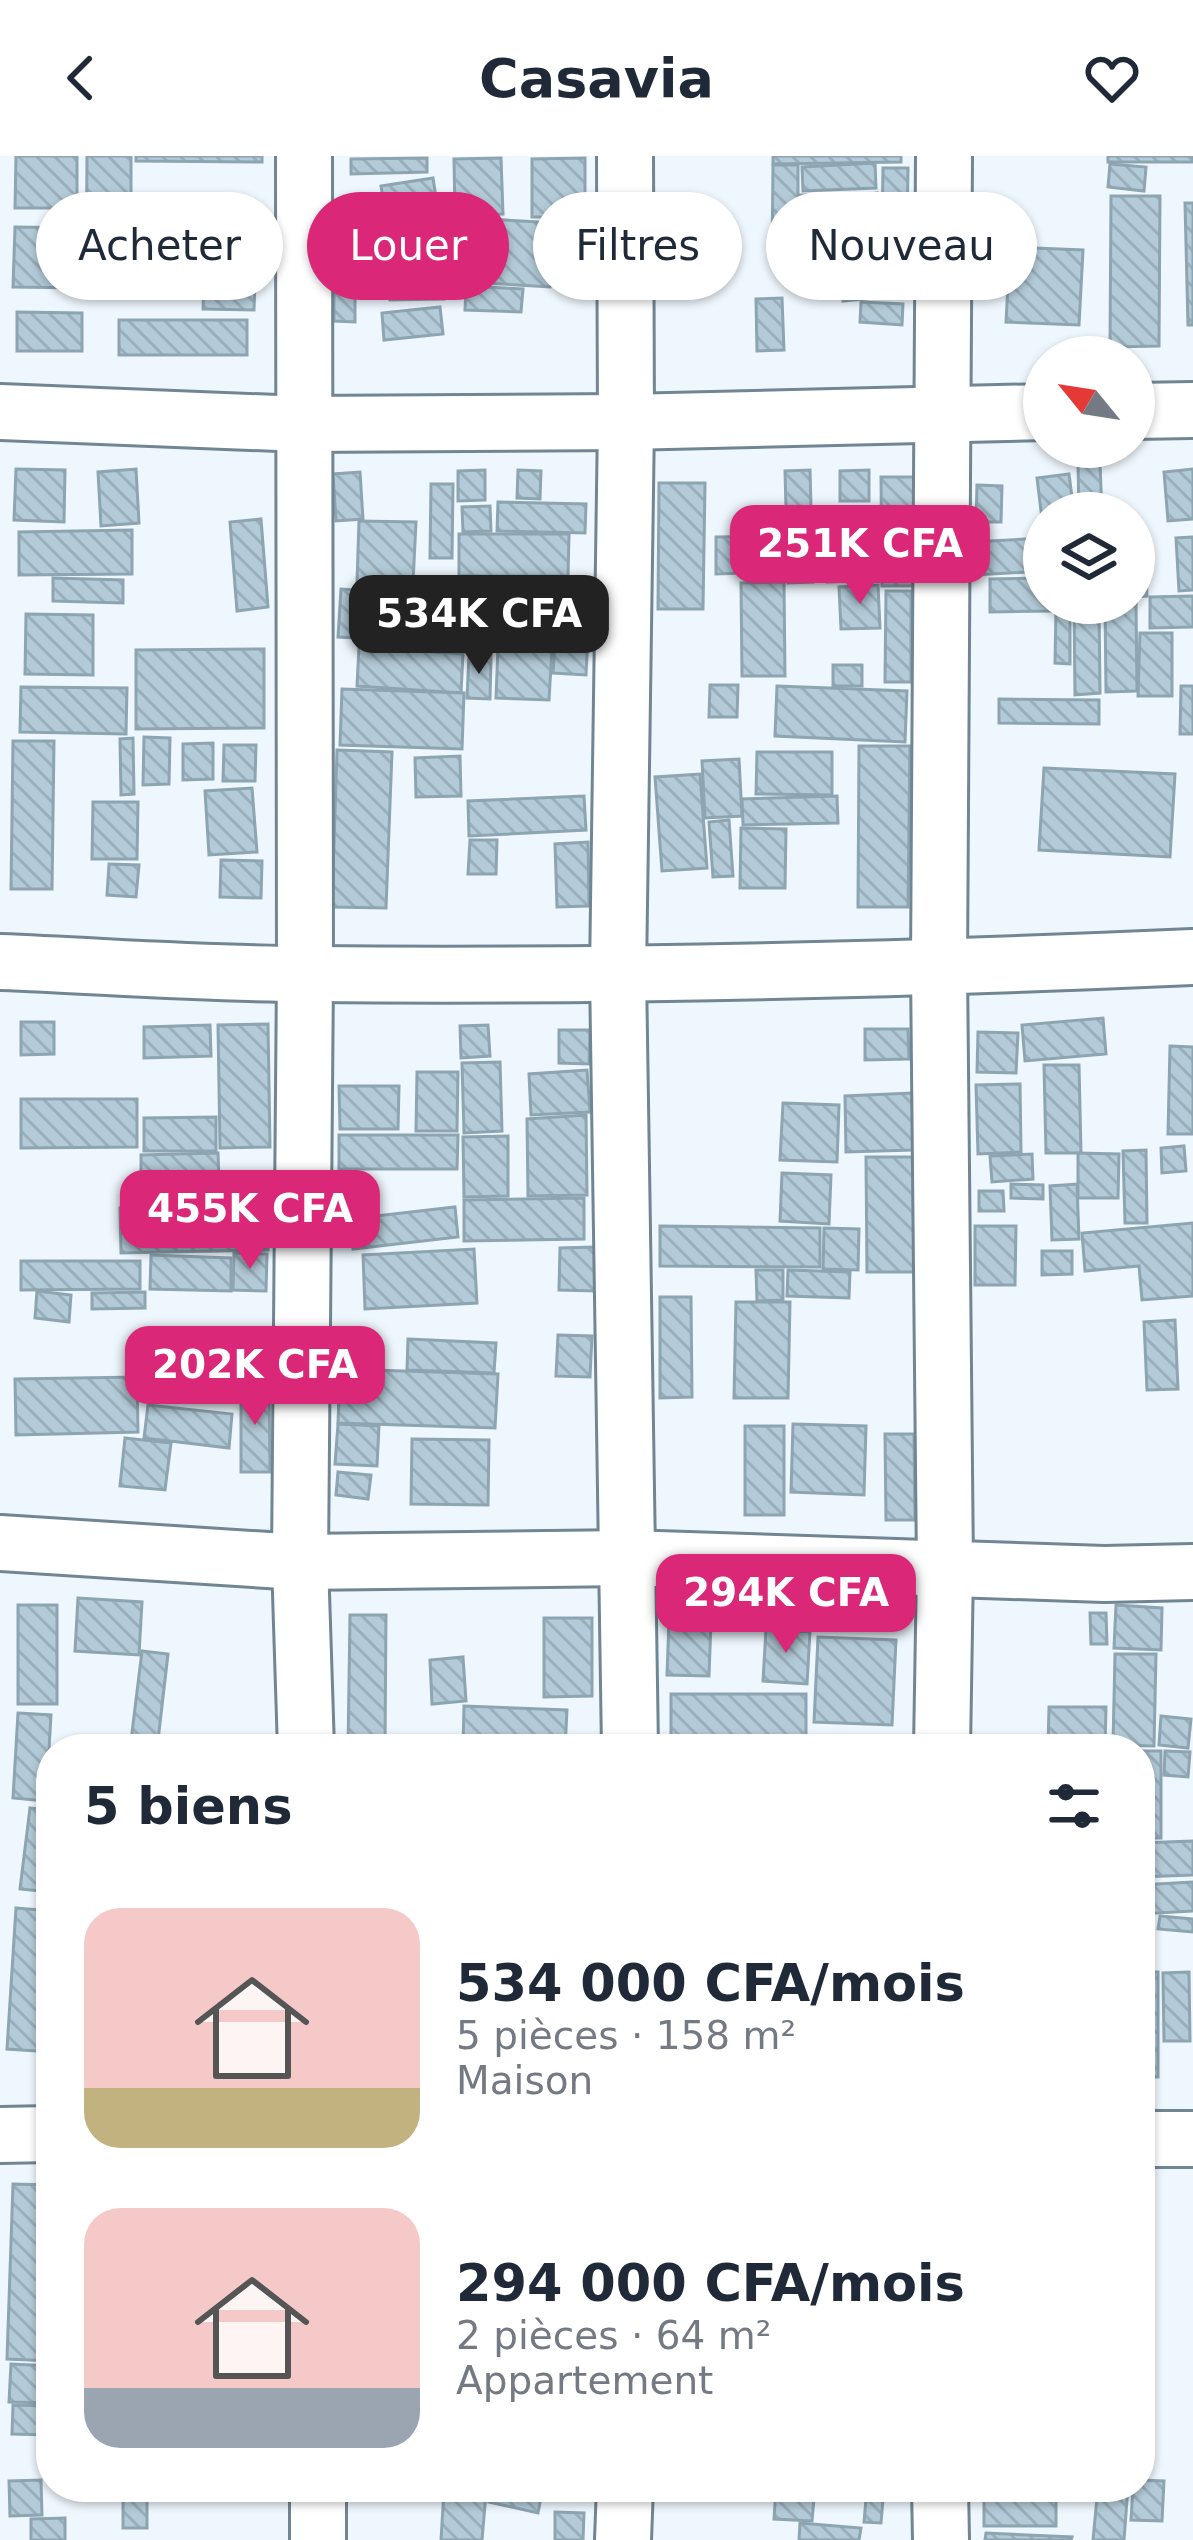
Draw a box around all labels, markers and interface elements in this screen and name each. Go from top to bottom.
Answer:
icon: back [48,45,114,111]
icon: heart [1079,45,1145,111]
text: Casavia [479,47,714,110]
chip: Acheter [36,192,283,300]
chip: Louer [307,192,509,300]
chip: Filtres [533,192,742,300]
chip: Nouveau [766,192,1037,300]
north arrow [1023,336,1155,468]
map controls [1023,336,1155,624]
button: layers [1023,492,1155,624]
pin: 251K CFA [736,505,984,607]
text: 251K CFA [757,521,963,566]
pin: 534K CFA [355,575,603,677]
text: 534K CFA [376,591,582,636]
pin: 455K CFA [126,1170,374,1272]
text: 455K CFA [147,1186,353,1231]
pin: 202K CFA [131,1326,379,1428]
text: 202K CFA [152,1342,358,1387]
pin: 294K CFA [662,1554,910,1656]
text: 294K CFA [683,1570,889,1615]
icon: filters [1041,1773,1107,1839]
text: 5 biens [84,1777,292,1836]
text: 534 000 CFA/mois [456,1954,965,2013]
icon: home [180,1956,324,2100]
text: 5 pièces · 158 m² [456,2013,796,2058]
text: Maison [456,2058,593,2103]
text: 294 000 CFA/mois [456,2254,965,2313]
icon: home [180,2256,324,2400]
text: 2 pièces · 64 m² [456,2313,771,2358]
text: Appartement [456,2358,713,2403]

